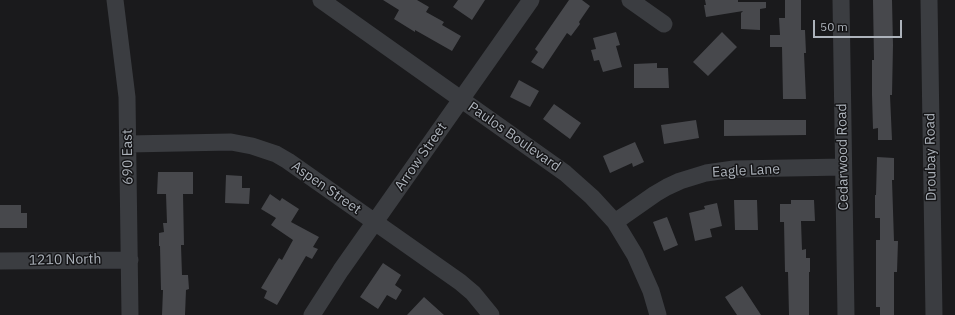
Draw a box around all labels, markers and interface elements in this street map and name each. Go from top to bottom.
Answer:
scale bar [815,12,904,38]
text: 50 m [820,19,848,34]
street label: Paulos Boulevard [464,99,564,175]
street label: Cedarwood Road [834,103,852,211]
street label: Droubay Road [922,113,940,201]
street label: Arrow Street [391,120,451,194]
street label: 690 East [119,129,137,185]
street label: Aspen Street [288,158,364,218]
street label: Eagle Lane [712,161,780,181]
street label: 1210 North [29,251,101,269]

